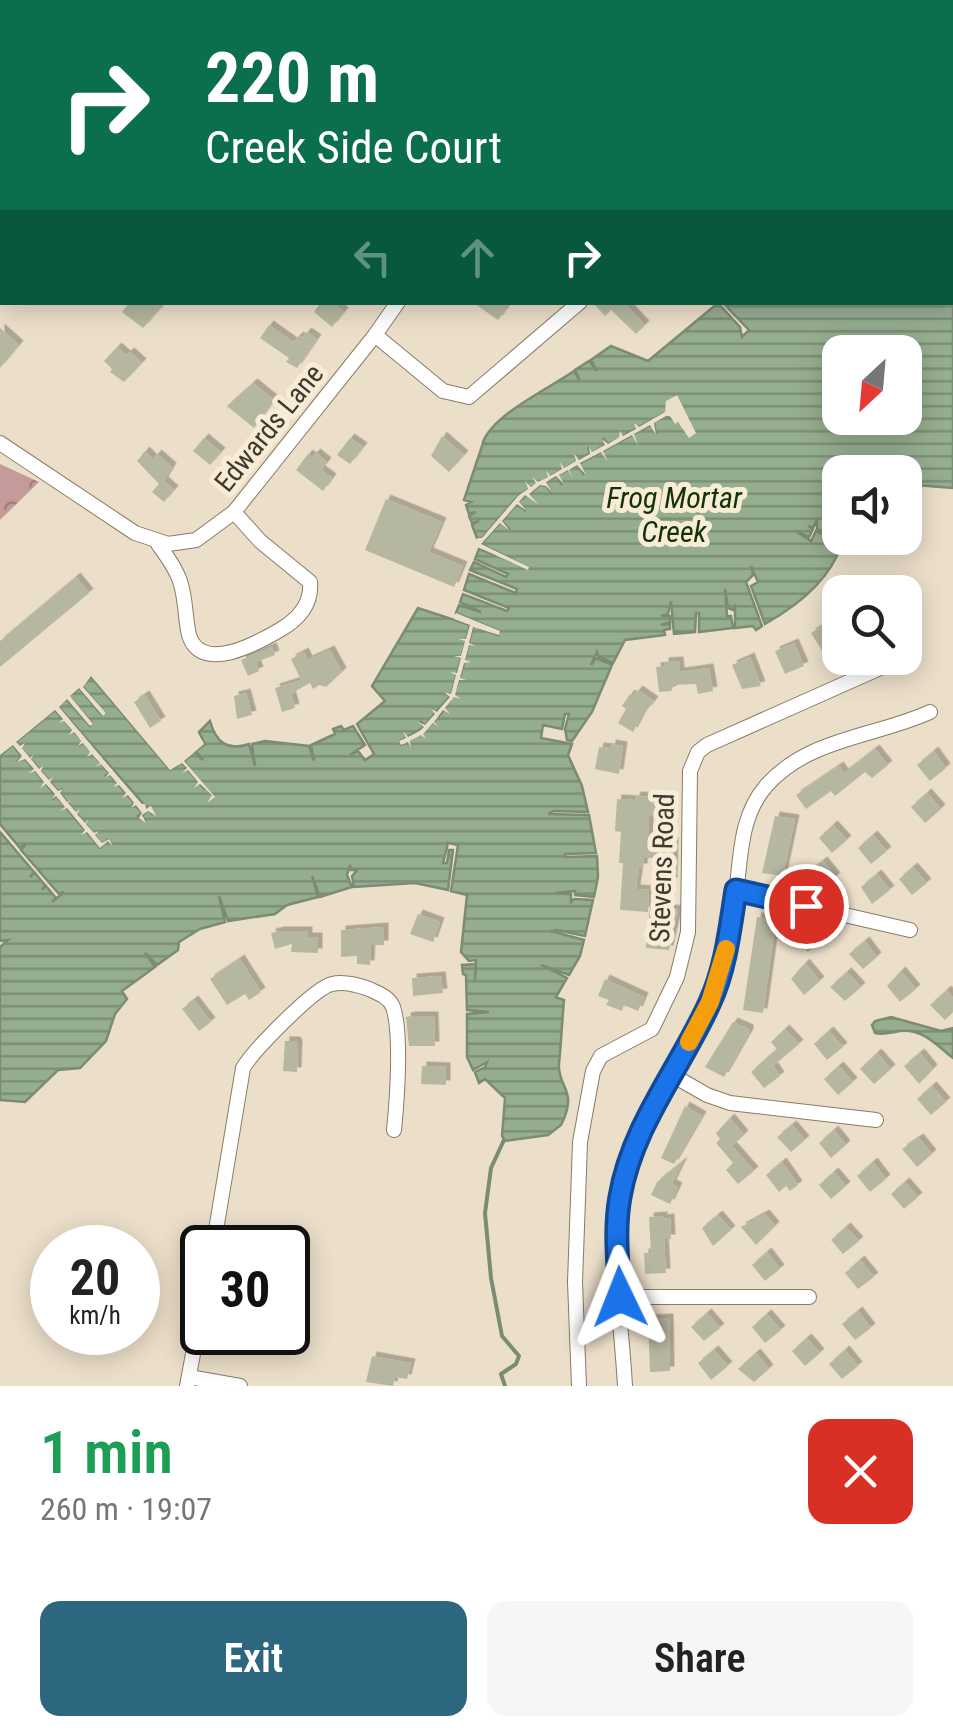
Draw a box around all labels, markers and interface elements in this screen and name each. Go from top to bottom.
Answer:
text: 220 m [205,37,379,119]
icon: right [40,40,170,170]
text: Creek Side Court [205,121,502,174]
icon: left [345,230,400,285]
icon: ahead [450,230,505,285]
icon: right [555,230,610,285]
north arrow [822,335,922,435]
map controls [822,335,922,675]
street label: Edwards Lane [208,358,330,498]
button: sound [822,455,922,555]
water label: Frog Mortar Creek [606,480,743,549]
button: search [822,575,922,675]
street label: Stevens Road [643,793,681,943]
pin [764,864,849,949]
icon: arrive [779,879,834,934]
speed limit sign: 30 [180,1225,310,1355]
position arrow [568,1245,672,1349]
text: 20 [70,1249,120,1307]
text: km/h [69,1301,121,1330]
text: 1 min [40,1417,173,1488]
button: close [808,1419,913,1524]
text: 260 m · 19:07 [40,1490,212,1528]
button: Exit [40,1601,467,1716]
button: Share [487,1601,913,1716]

